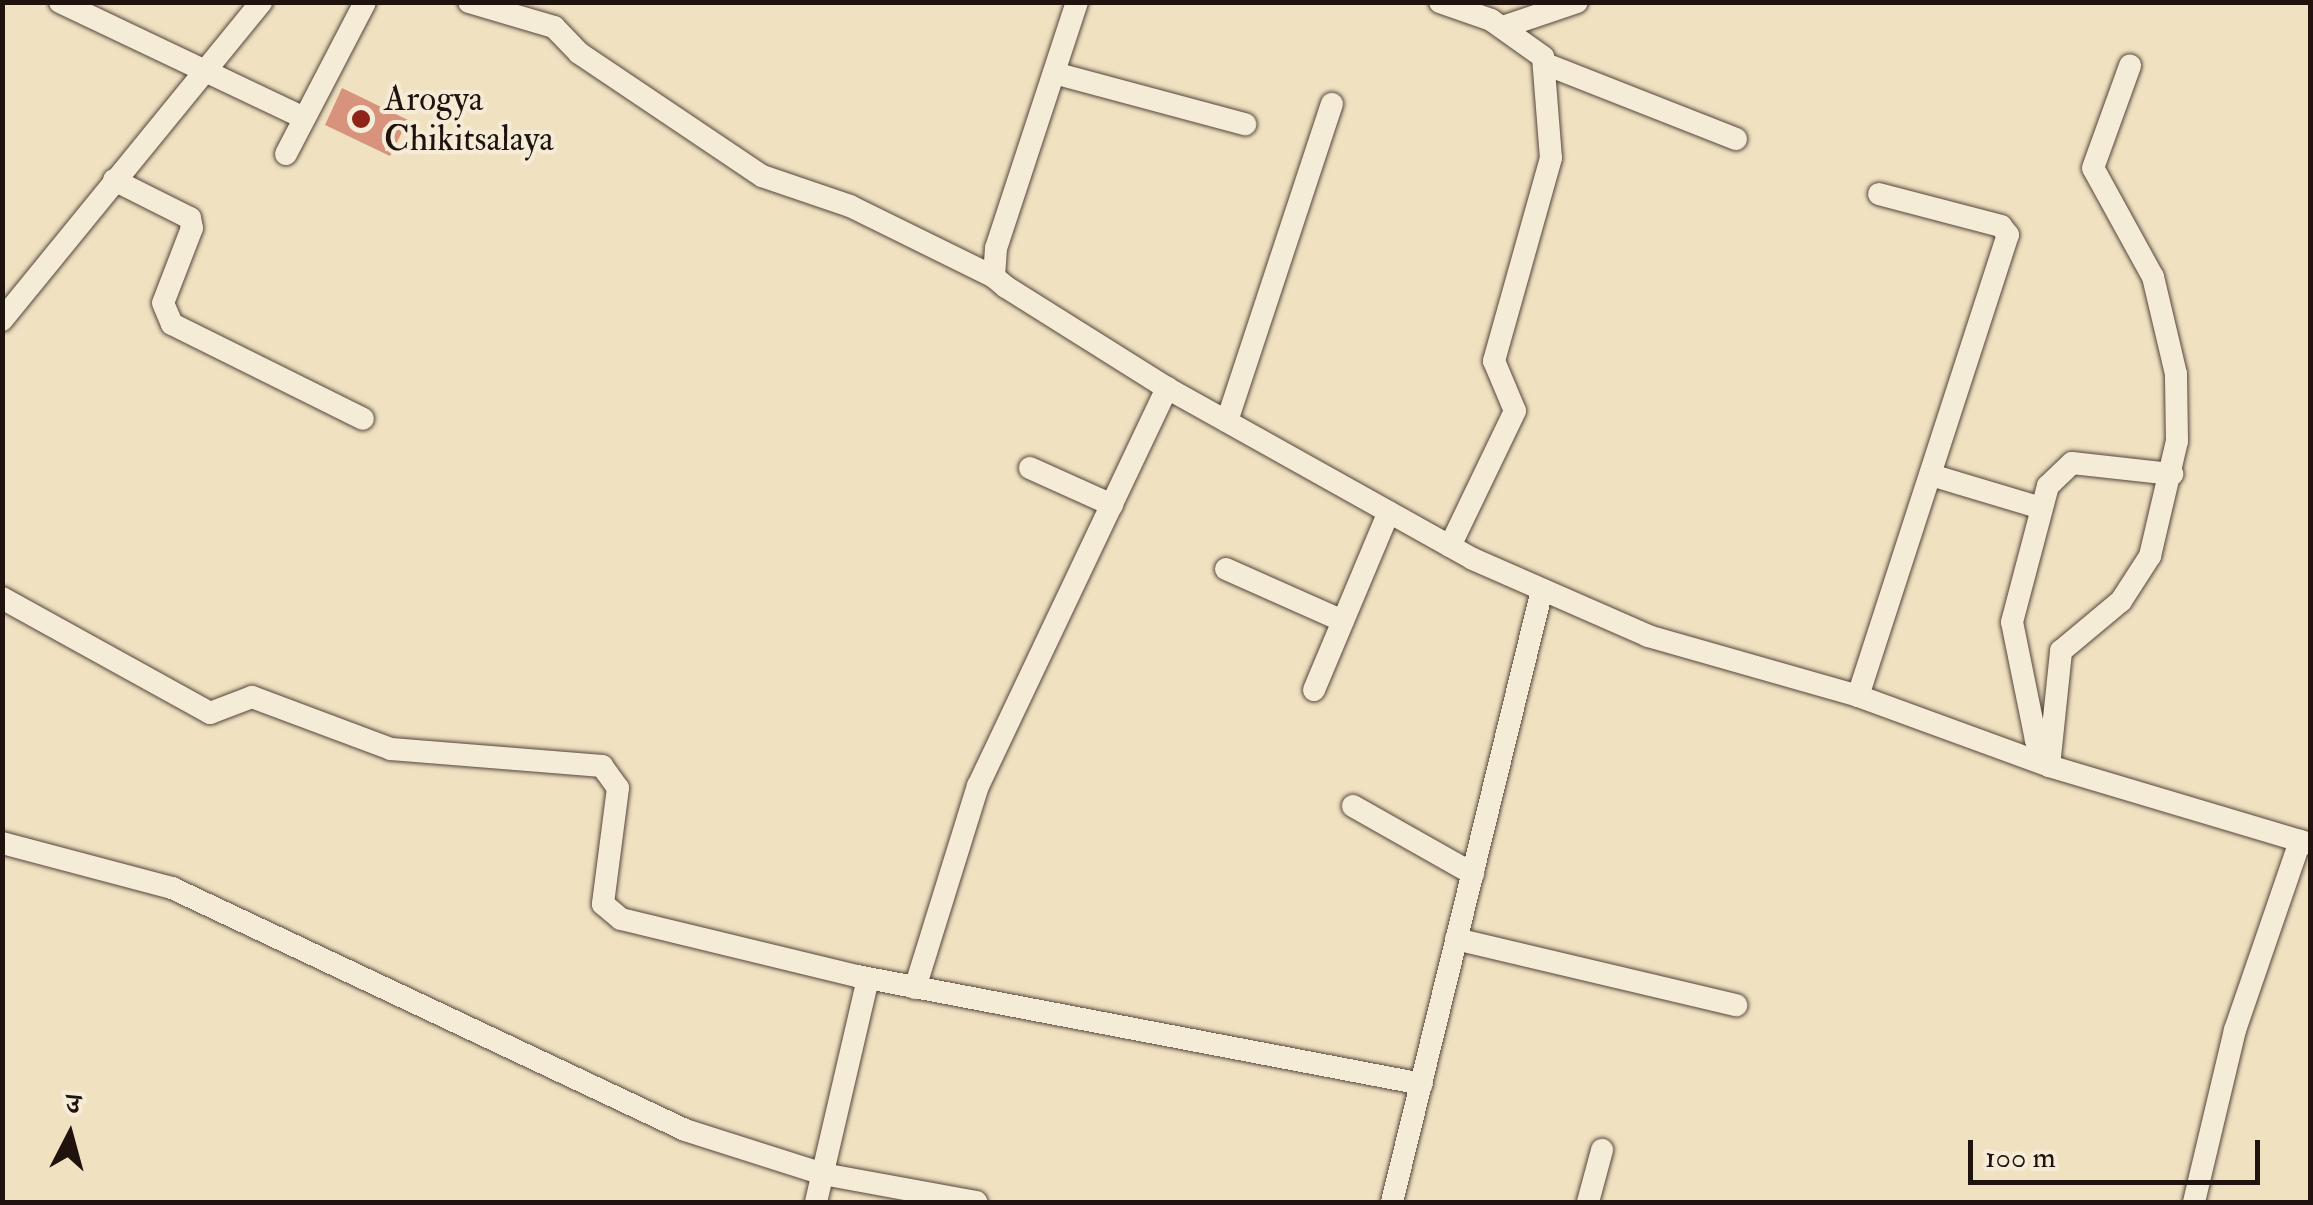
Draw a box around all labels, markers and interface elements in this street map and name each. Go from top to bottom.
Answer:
place label: Arogya Chikitsalaya [384,78,554,160]
marker: Arogya Chikitsalaya [348,106,374,132]
north arrow [20,1085,120,1185]
text: उ [64,1087,82,1123]
scale bar [1973,1120,2266,1182]
text: 100 m [1985,1139,2056,1176]

